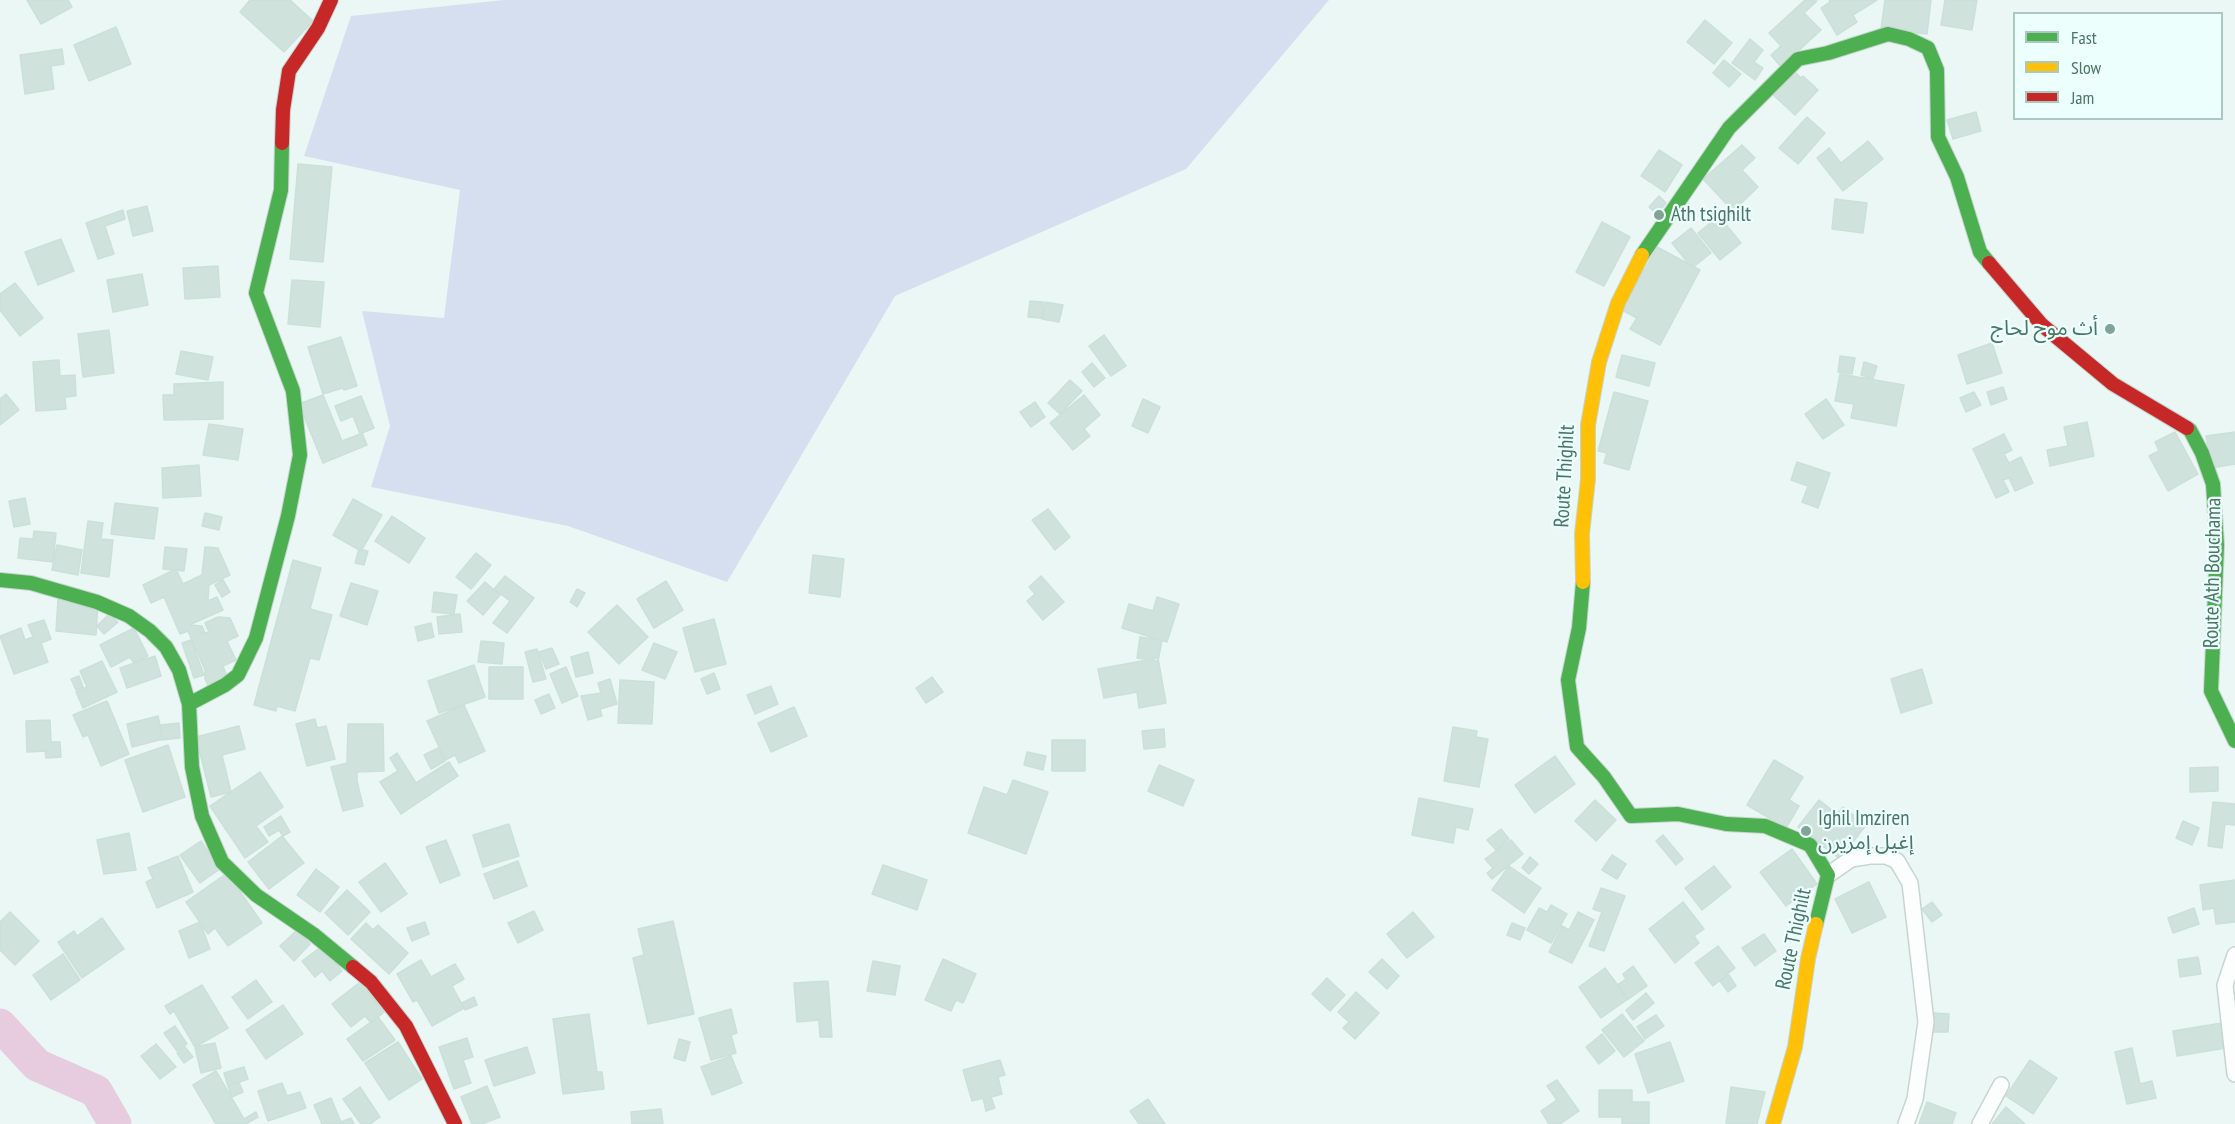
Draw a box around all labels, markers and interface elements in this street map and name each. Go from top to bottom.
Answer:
legend [2013,12,2223,120]
text: Fast [2071,26,2097,49]
text: Slow [2071,56,2101,79]
text: Jam [2071,86,2094,109]
place label: Ath tsighilt [1671,202,1751,228]
marker: Ath tsighilt [1652,208,1666,222]
place label: أث موح لحاج [1991,316,2098,342]
marker: أث موح لحاج [2103,322,2117,336]
street label: Route Thighilt [1550,424,1580,528]
street label: Route Ath Bouchama [2199,498,2227,648]
place label: Ighil Imziren إغيل إمزيرن [1818,806,1914,856]
marker: Ighil Imziren إغيل إمزيرن [1799,824,1813,838]
street label: Route Thighilt [1771,886,1817,992]

